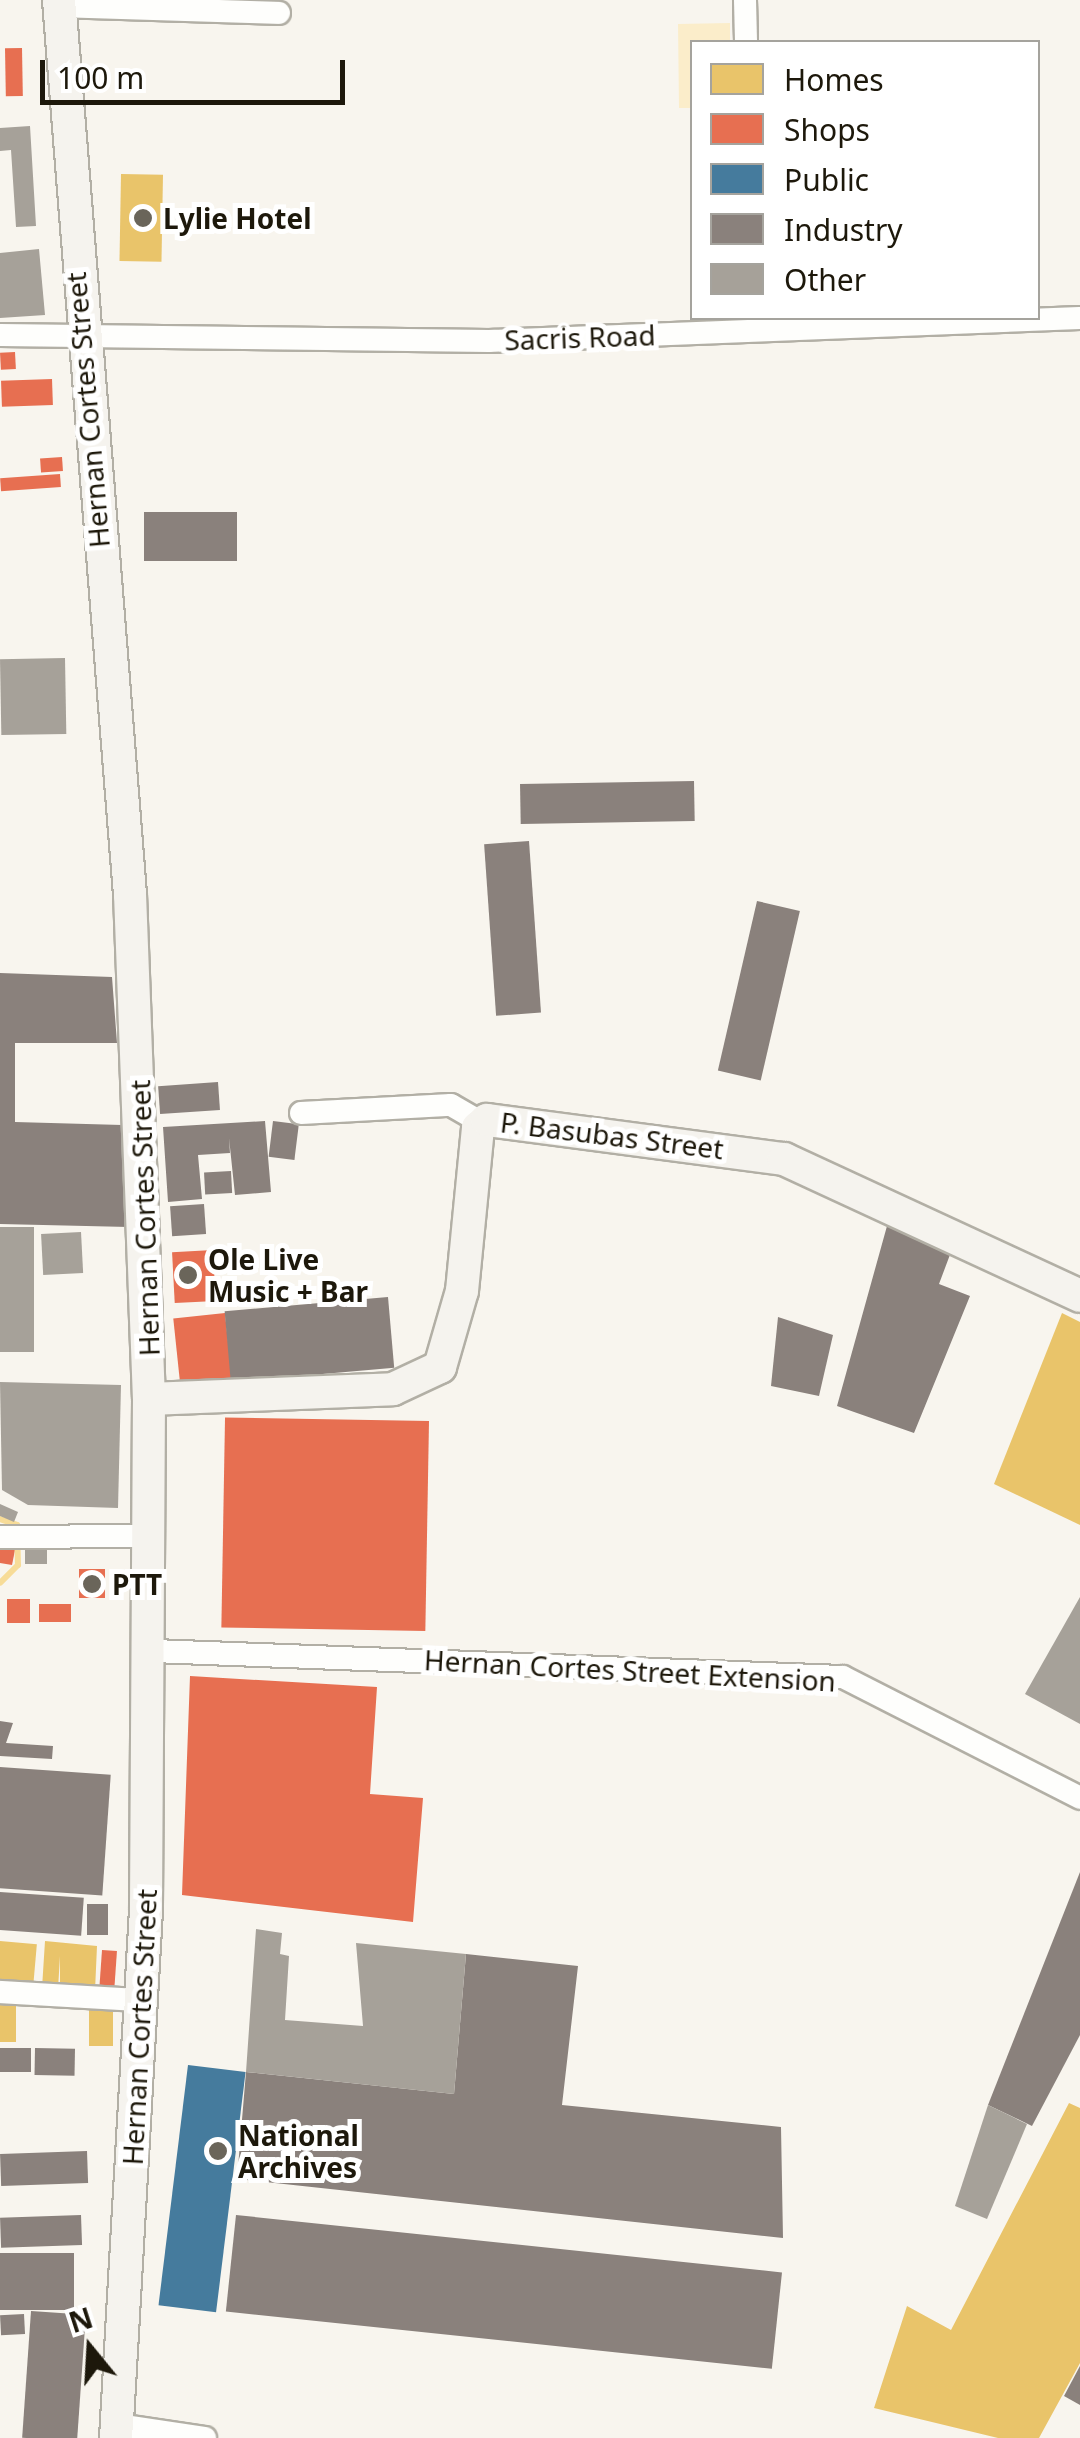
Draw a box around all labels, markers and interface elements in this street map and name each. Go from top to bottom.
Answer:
scale bar [45,40,350,102]
legend [690,40,1040,320]
text: 100 m [57,57,144,98]
text: Homes [784,59,884,100]
text: Shops [784,109,870,150]
text: Public [784,159,869,200]
place label: Lylie Hotel [163,201,311,235]
marker: Lylie Hotel [132,207,154,229]
text: Industry [784,209,903,250]
text: Other [784,259,866,300]
street label: Hernan Cortes Street [58,271,116,549]
street label: Sacris Road [504,318,656,356]
street label: Hernan Cortes Street [122,1079,166,1357]
street label: P. Basubas Street [499,1105,725,1165]
place label: Ole Live Music + Bar [208,1242,368,1308]
marker: Ole Live Music + Bar [177,1264,199,1286]
place label: PTT [112,1567,162,1601]
marker: PTT [81,1573,103,1595]
street label: Hernan Cortes Street Extension [423,1642,837,1698]
street label: Hernan Cortes Street [115,1888,163,2166]
place label: National Archives [238,2118,359,2184]
marker: National Archives [207,2140,229,2162]
north arrow [40,2298,140,2398]
text: N [64,2298,97,2341]

